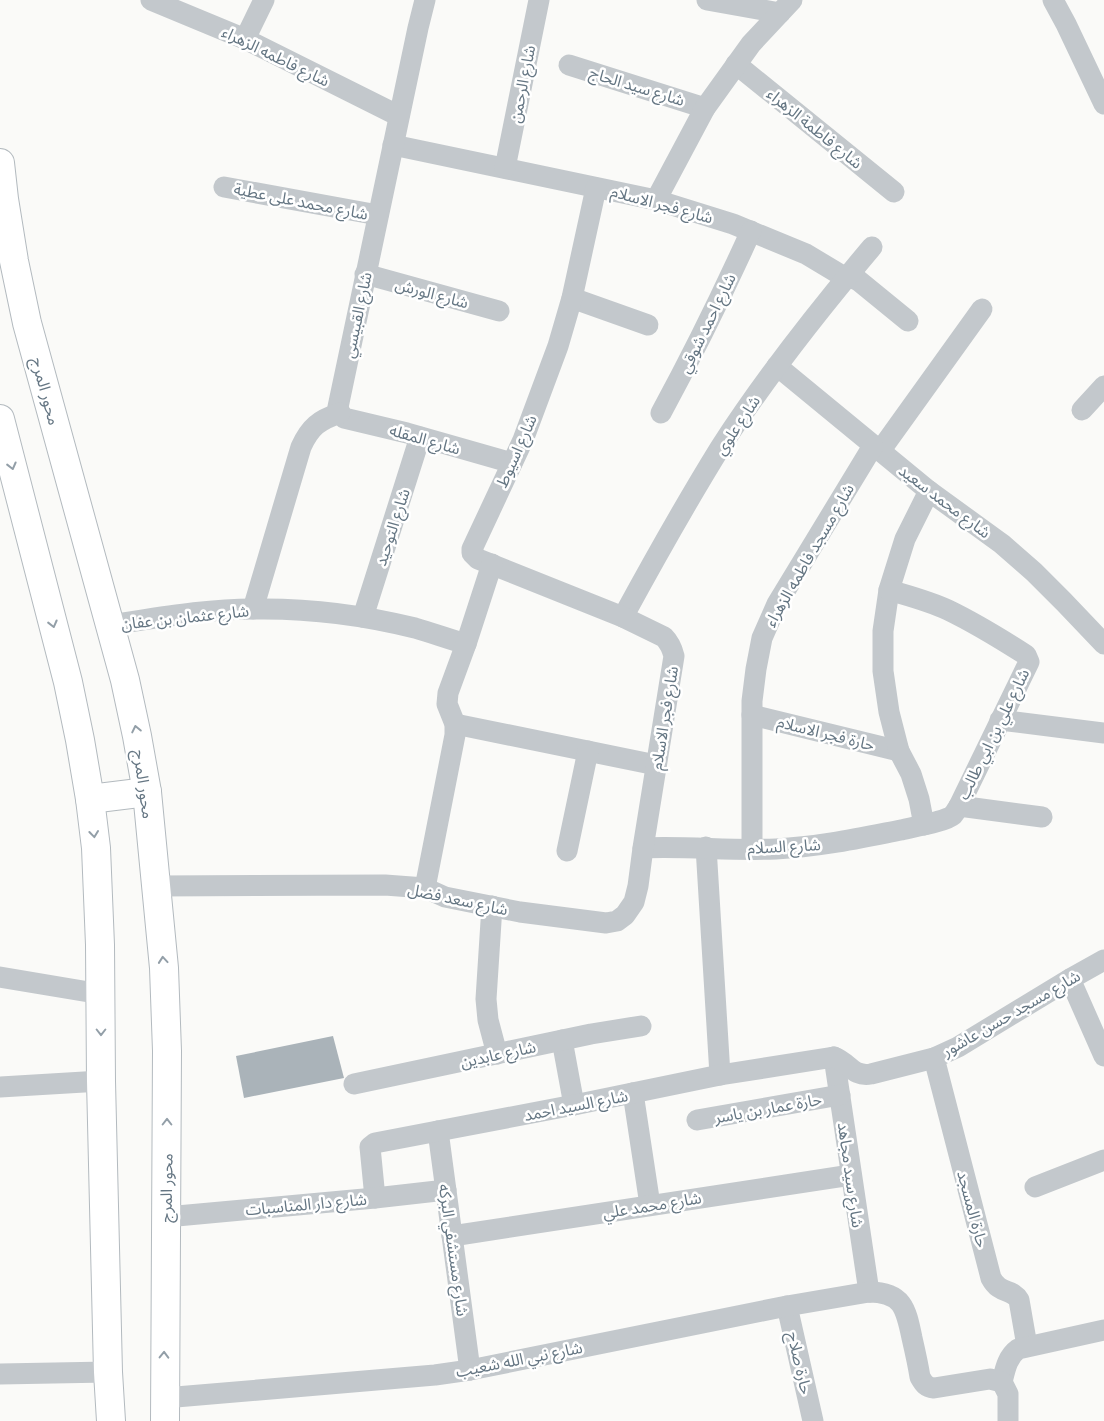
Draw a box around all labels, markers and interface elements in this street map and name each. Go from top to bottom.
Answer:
street label: شارع فاطمه الزهراء [218,20,334,93]
street label: شارع الرحمن [504,43,542,125]
street label: شارع سيد الحاج [586,61,687,113]
street label: شارع فاطمة الزهراء [761,83,868,175]
street label: شارع محمد على عطية [232,177,370,227]
street label: شارع فجر الاسلام [608,180,716,230]
street label: شارع احمد شوقي [673,269,742,377]
street label: شارع القبيسي [337,270,379,361]
street label: شارع الورش [392,273,471,315]
street label: محور المرج [24,355,66,428]
street label: شارع علوي [709,391,767,460]
street label: شارع اسيوط [490,411,544,492]
street label: شارع المقله [387,418,463,461]
street label: شارع محمد سعيد [893,459,996,545]
one-way arrow [6,462,17,471]
street label: شارع مسجد فاطمه الزهراء [759,479,861,632]
street label: شارع التوحيد [369,485,417,569]
street label: شارع عثمان بن عفان [120,599,250,637]
one-way arrow [47,619,57,627]
street label: شارع فجر الاسلام [645,664,685,772]
street label: شارع علي بن ابي طالب [952,665,1036,804]
street label: حارة فجر الاسلام [774,710,877,758]
one-way arrow [131,725,142,734]
street label: محور المرج [126,748,160,820]
one-way arrow [88,831,99,839]
street label: شارع السلام [747,833,821,861]
street label: شارع سعد فضل [405,878,510,922]
one-way arrow [158,956,169,964]
street label: شارع مسجد حسن عاشور [937,964,1085,1064]
one-way arrow [96,1028,106,1036]
street label: شارع عابدين [458,1035,538,1075]
street label: شارع السيد احمد [522,1084,630,1128]
street label: حارة عمار بن ياسر [711,1088,824,1128]
one-way arrow [162,1118,172,1126]
street label: شارع سيد مجاهد [831,1121,869,1230]
street label: محور المرج [154,1153,180,1223]
street label: حارة المسجد [952,1168,994,1250]
street label: شارع مستشفي البركه [432,1182,474,1318]
street label: شارع محمد علي [601,1186,703,1226]
street label: شارع دار المناسبات [244,1188,368,1222]
street label: حارة صلاح [780,1329,818,1397]
street label: شارع نبي الله شعيب [454,1336,585,1384]
one-way arrow [159,1351,170,1359]

